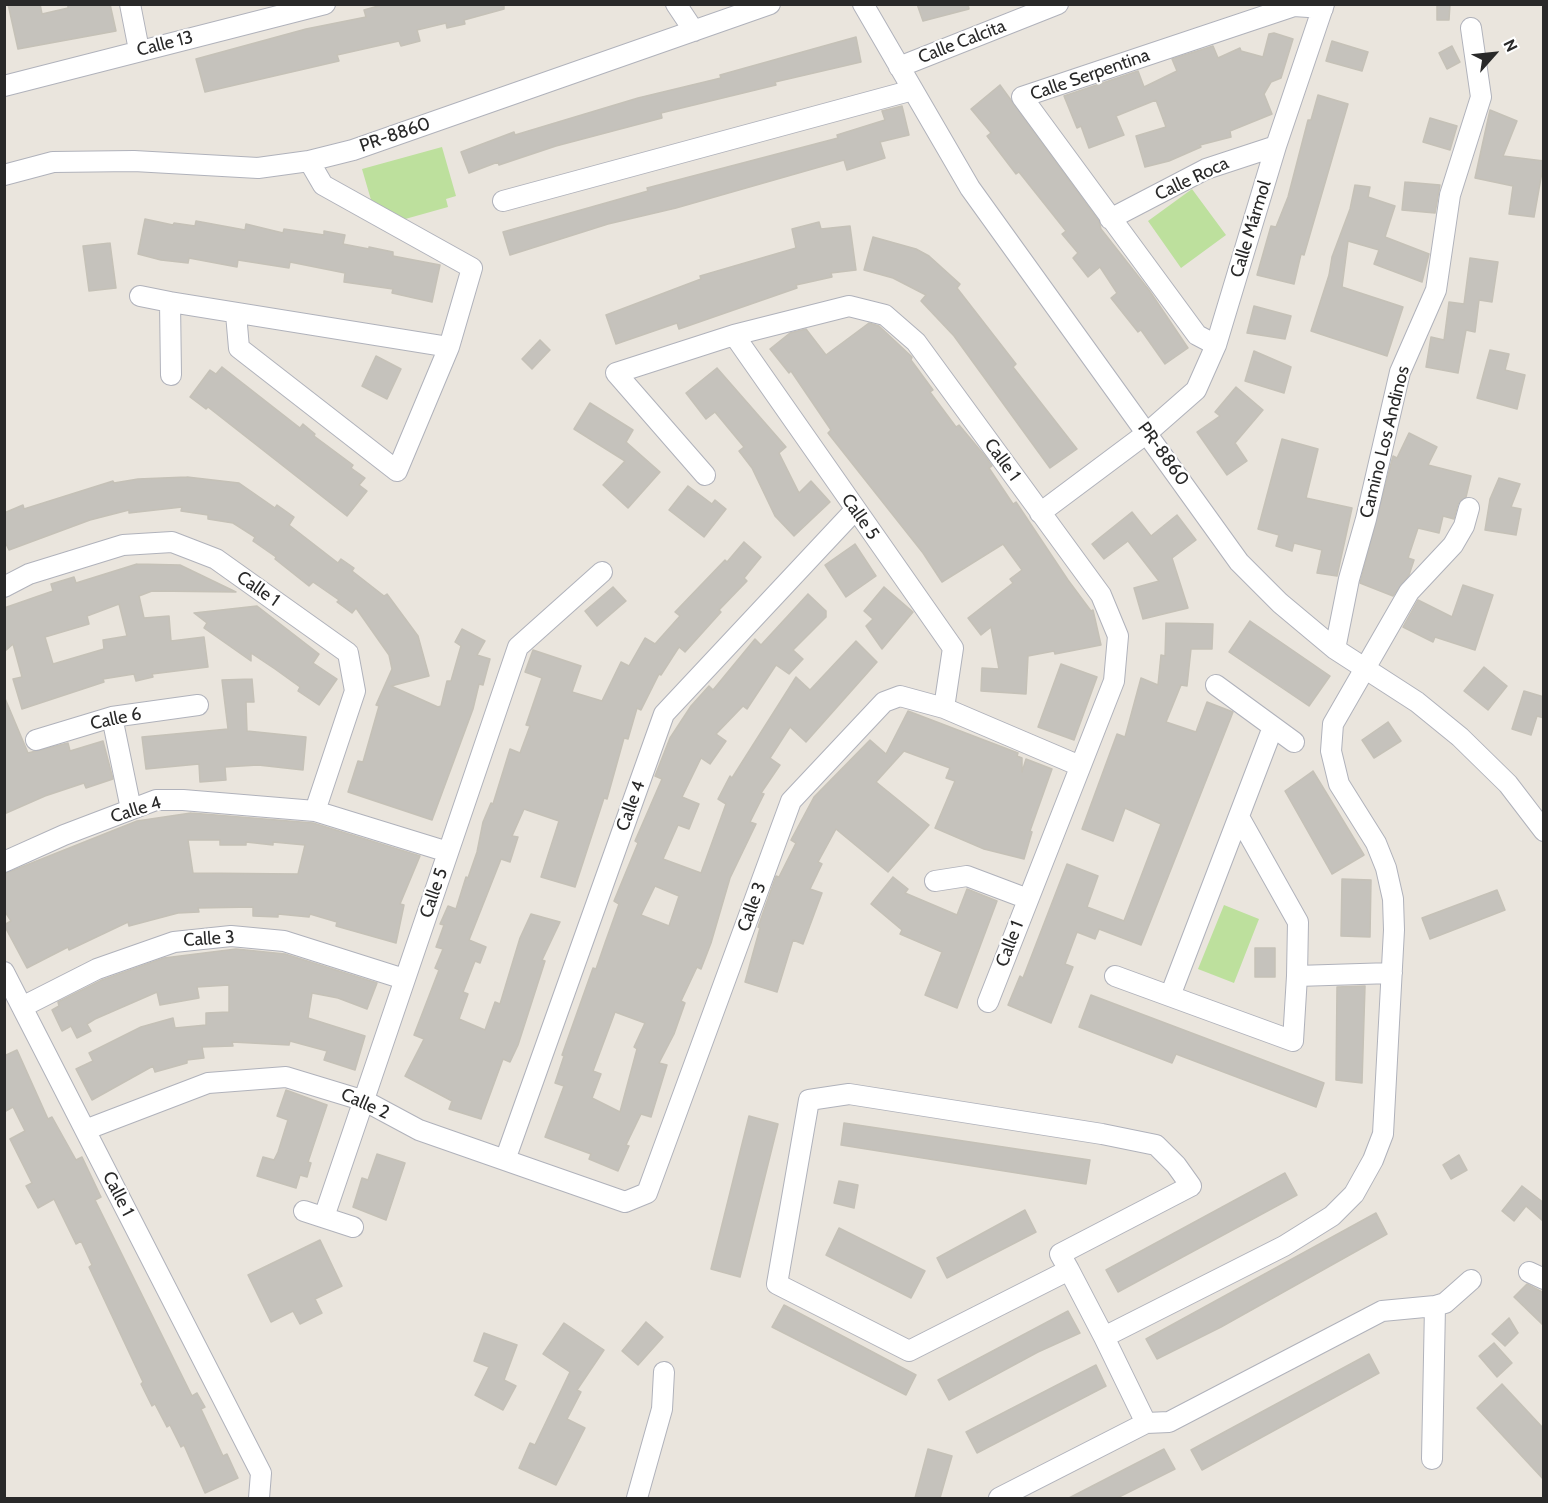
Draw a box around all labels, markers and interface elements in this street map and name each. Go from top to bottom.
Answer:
street label: Calle Calcita [915,15,1009,69]
north arrow [1464,24,1524,84]
street label: Calle 13 [135,27,195,61]
text: N [1499,36,1522,55]
street label: Calle Serpentina [1028,45,1152,105]
street label: PR-8860 [357,113,433,157]
street label: Calle Roca [1152,153,1232,205]
street label: Calle Mármol [1226,178,1276,280]
street label: Camino Los Andinos [1356,364,1414,520]
street label: PR-8860 [1133,418,1193,490]
street label: Calle 1 [979,435,1025,485]
street label: Calle 5 [836,490,884,544]
street label: Calle 1 [232,567,284,611]
street label: Calle 6 [89,703,143,735]
street label: Calle 4 [612,778,650,834]
street label: Calle 4 [108,792,164,828]
street label: Calle 5 [415,865,453,921]
street label: Calle 3 [733,879,771,935]
street label: Calle 1 [991,918,1029,970]
street label: Calle 3 [183,926,235,952]
street label: Calle 2 [337,1084,393,1124]
street label: Calle 1 [98,1168,138,1220]

